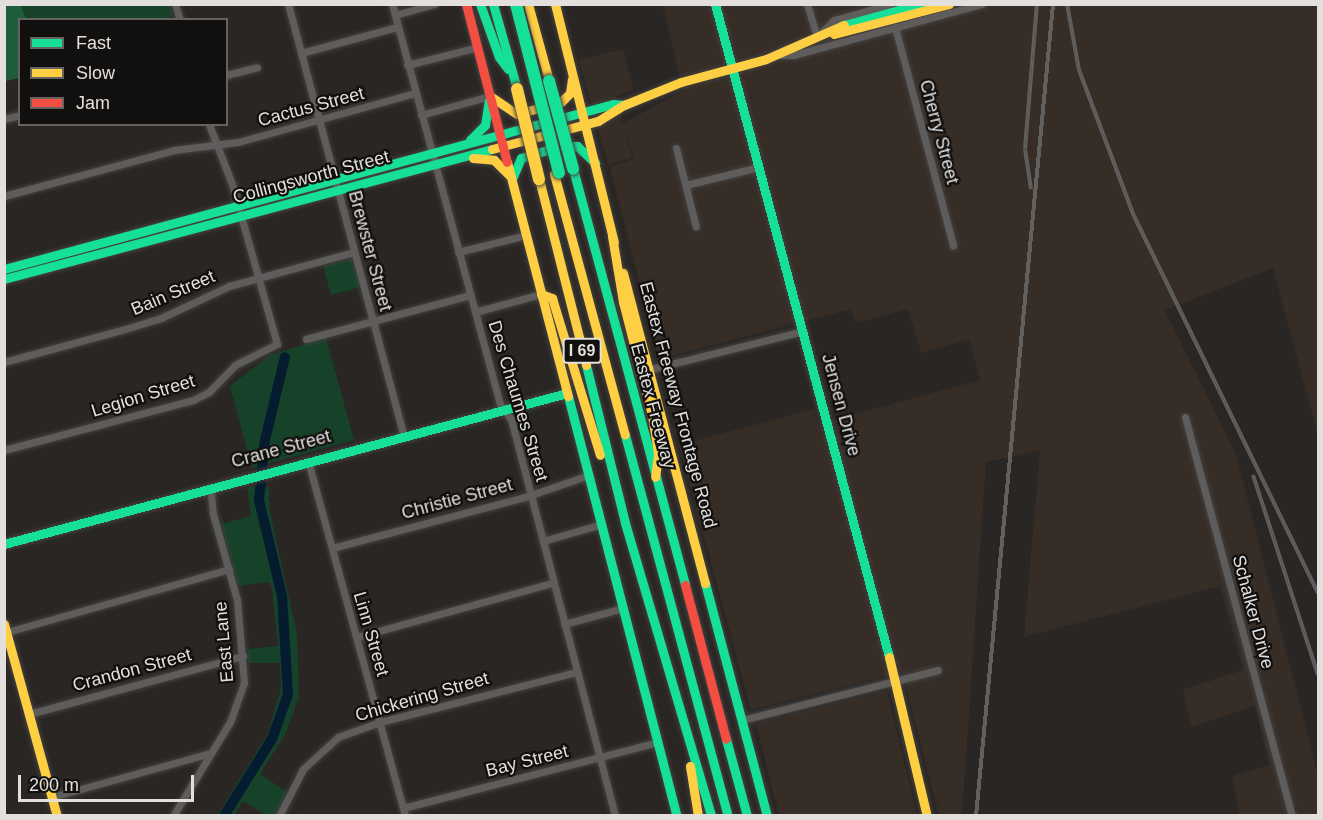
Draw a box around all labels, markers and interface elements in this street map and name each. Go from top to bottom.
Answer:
legend [18,18,228,126]
text: Fast [76,33,111,53]
text: Slow [76,63,115,83]
street label: Cherry Street [915,78,963,186]
street label: Cactus Street [256,82,366,132]
text: Jam [76,93,110,113]
street label: Collingsworth Street [230,146,392,208]
street label: Brewster Street [344,188,396,314]
street label: Bain Street [128,266,218,320]
street label: Eastex Freeway Frontage Road [635,279,721,531]
street label: Des Chaumes Street [483,318,553,484]
road number: I 69 [562,338,602,364]
street label: Eastex Freeway [626,341,680,471]
street label: Jensen Drive [817,351,865,459]
street label: Legion Street [89,370,197,422]
street label: Crane Street [229,425,333,473]
street label: Christie Street [399,474,515,524]
street label: Schalker Drive [1227,553,1279,671]
street label: Linn Street [349,589,393,679]
street label: East Lane [210,601,238,683]
street label: Crandon Street [70,644,194,696]
street label: Chickering Street [353,668,491,726]
street label: Bay Street [484,740,570,782]
scale bar [21,763,196,801]
text: 200 m [29,775,79,795]

